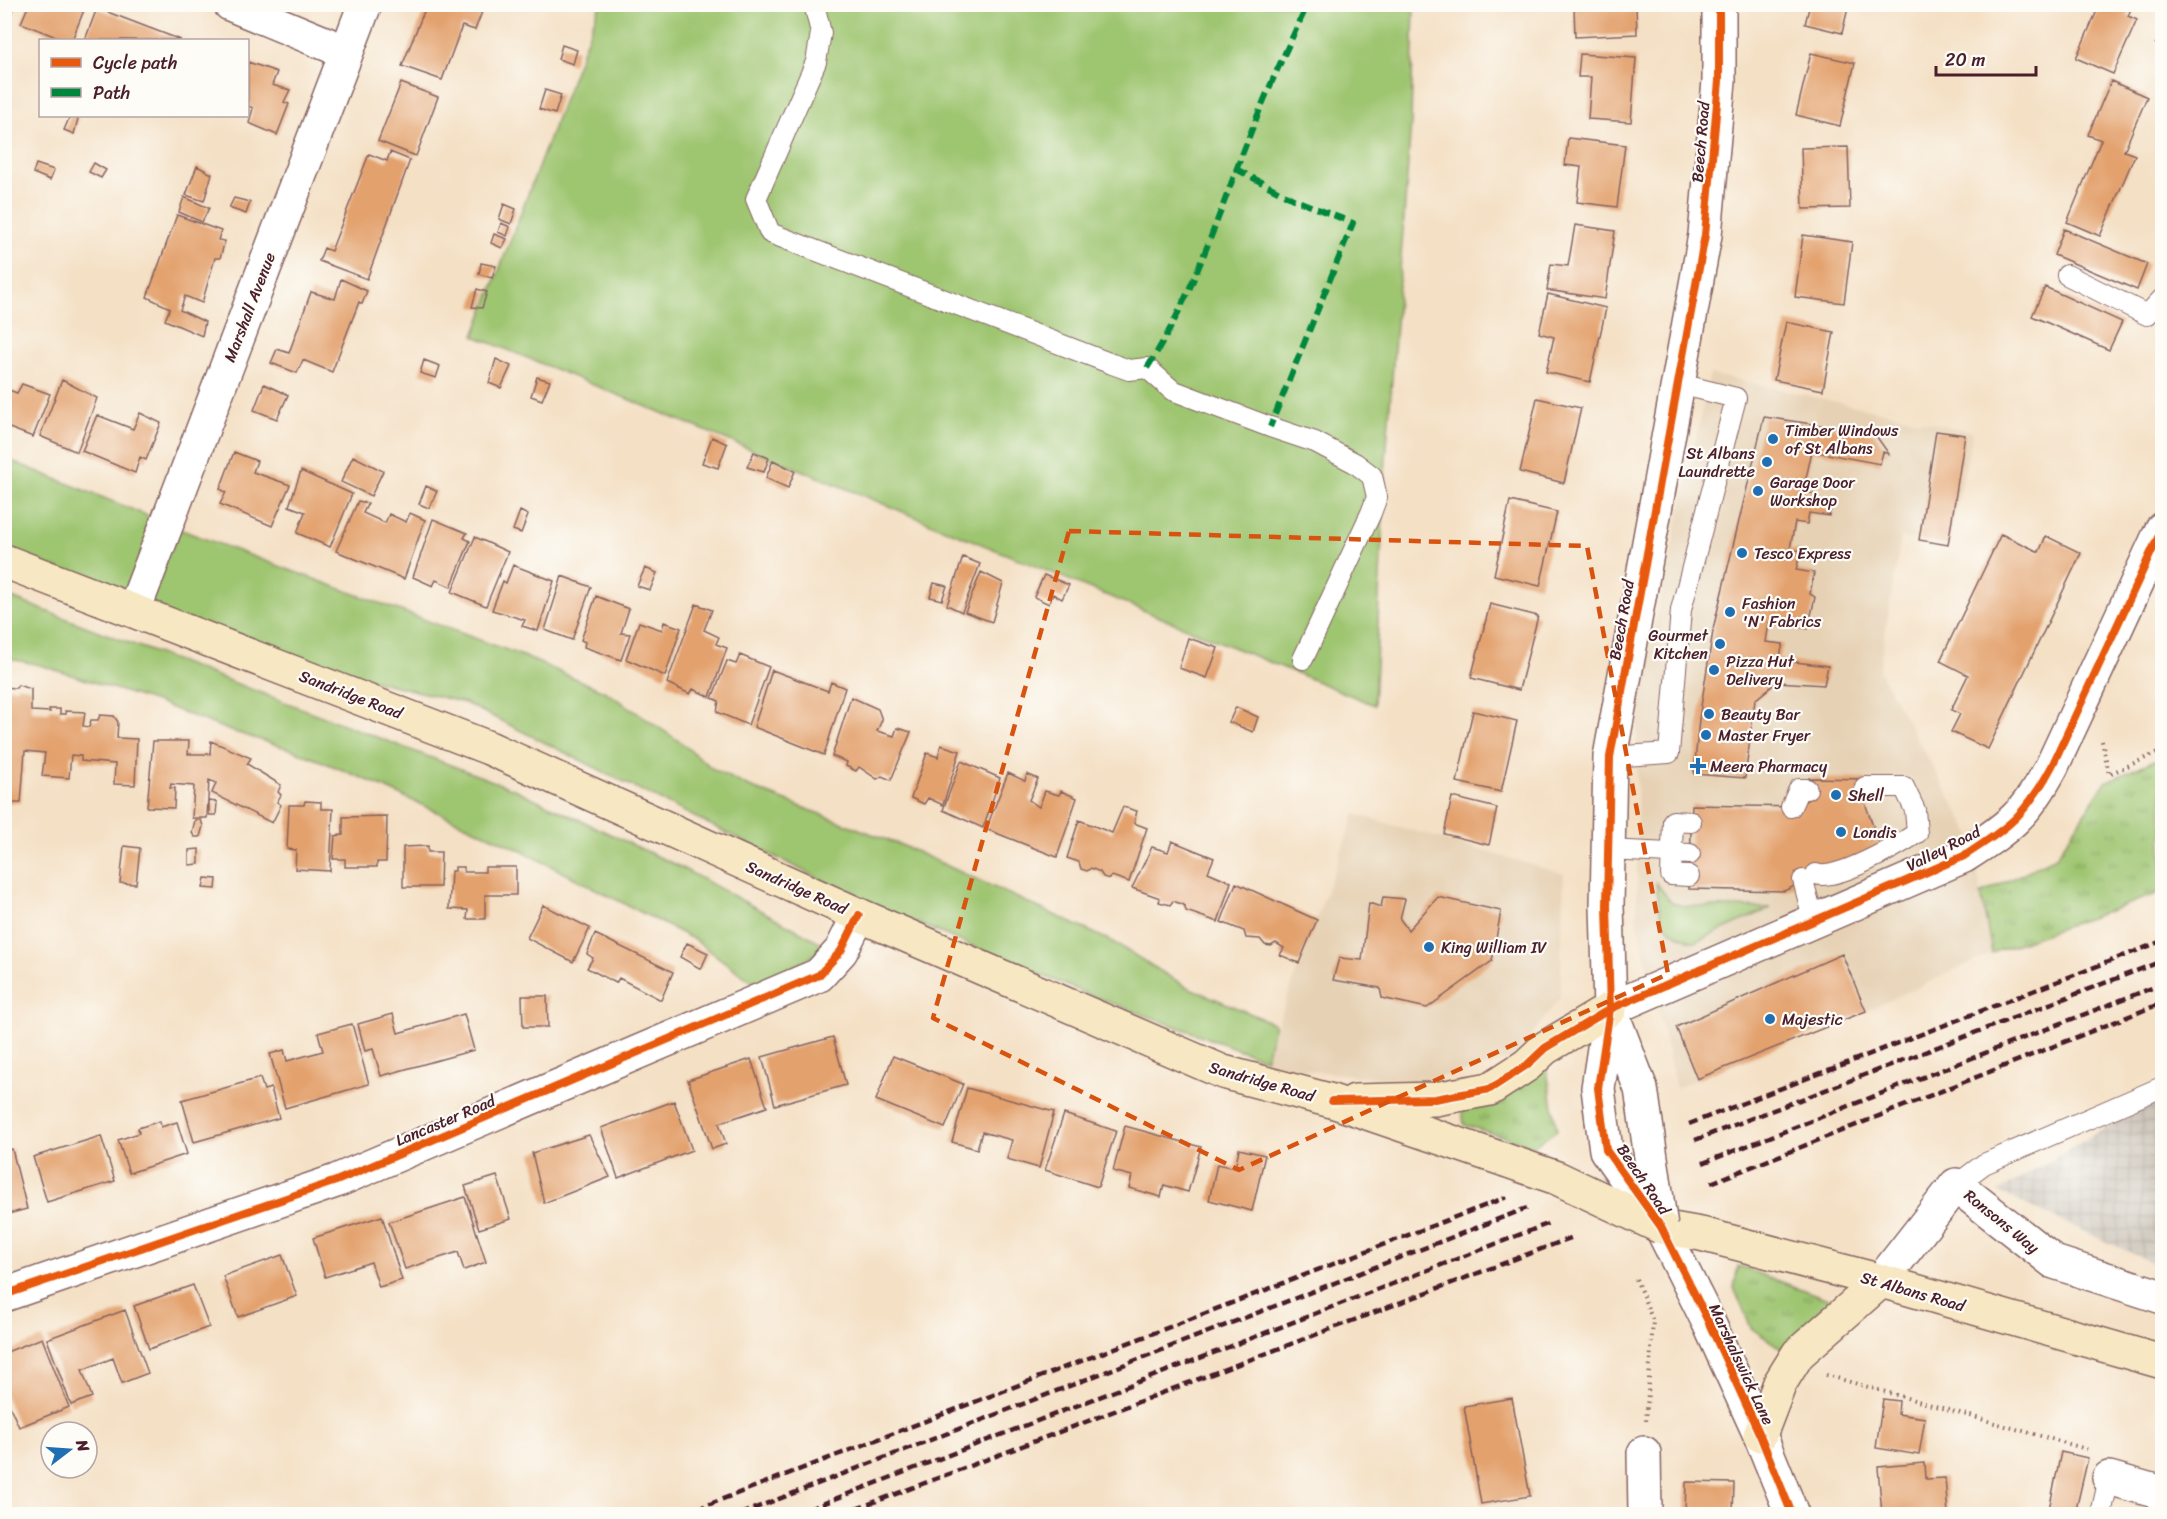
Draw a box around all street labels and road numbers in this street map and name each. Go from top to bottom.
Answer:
street label: Beech Road [1683,99,1719,184]
street label: Marshall Avenue [215,248,284,366]
street label: Beech Road [1600,576,1643,663]
street label: Sandridge Road [295,661,408,728]
street label: Valley Road [1901,817,1987,880]
street label: Sandridge Road [741,852,854,923]
street label: Sandridge Road [1206,1053,1320,1111]
street label: Lancaster Road [391,1086,501,1155]
street label: Beech Road [1609,1138,1679,1222]
street label: Ronsons Way [1957,1182,2047,1262]
street label: St Albans Road [1857,1263,1970,1321]
street label: Marshalswick Lane [1701,1298,1783,1430]

